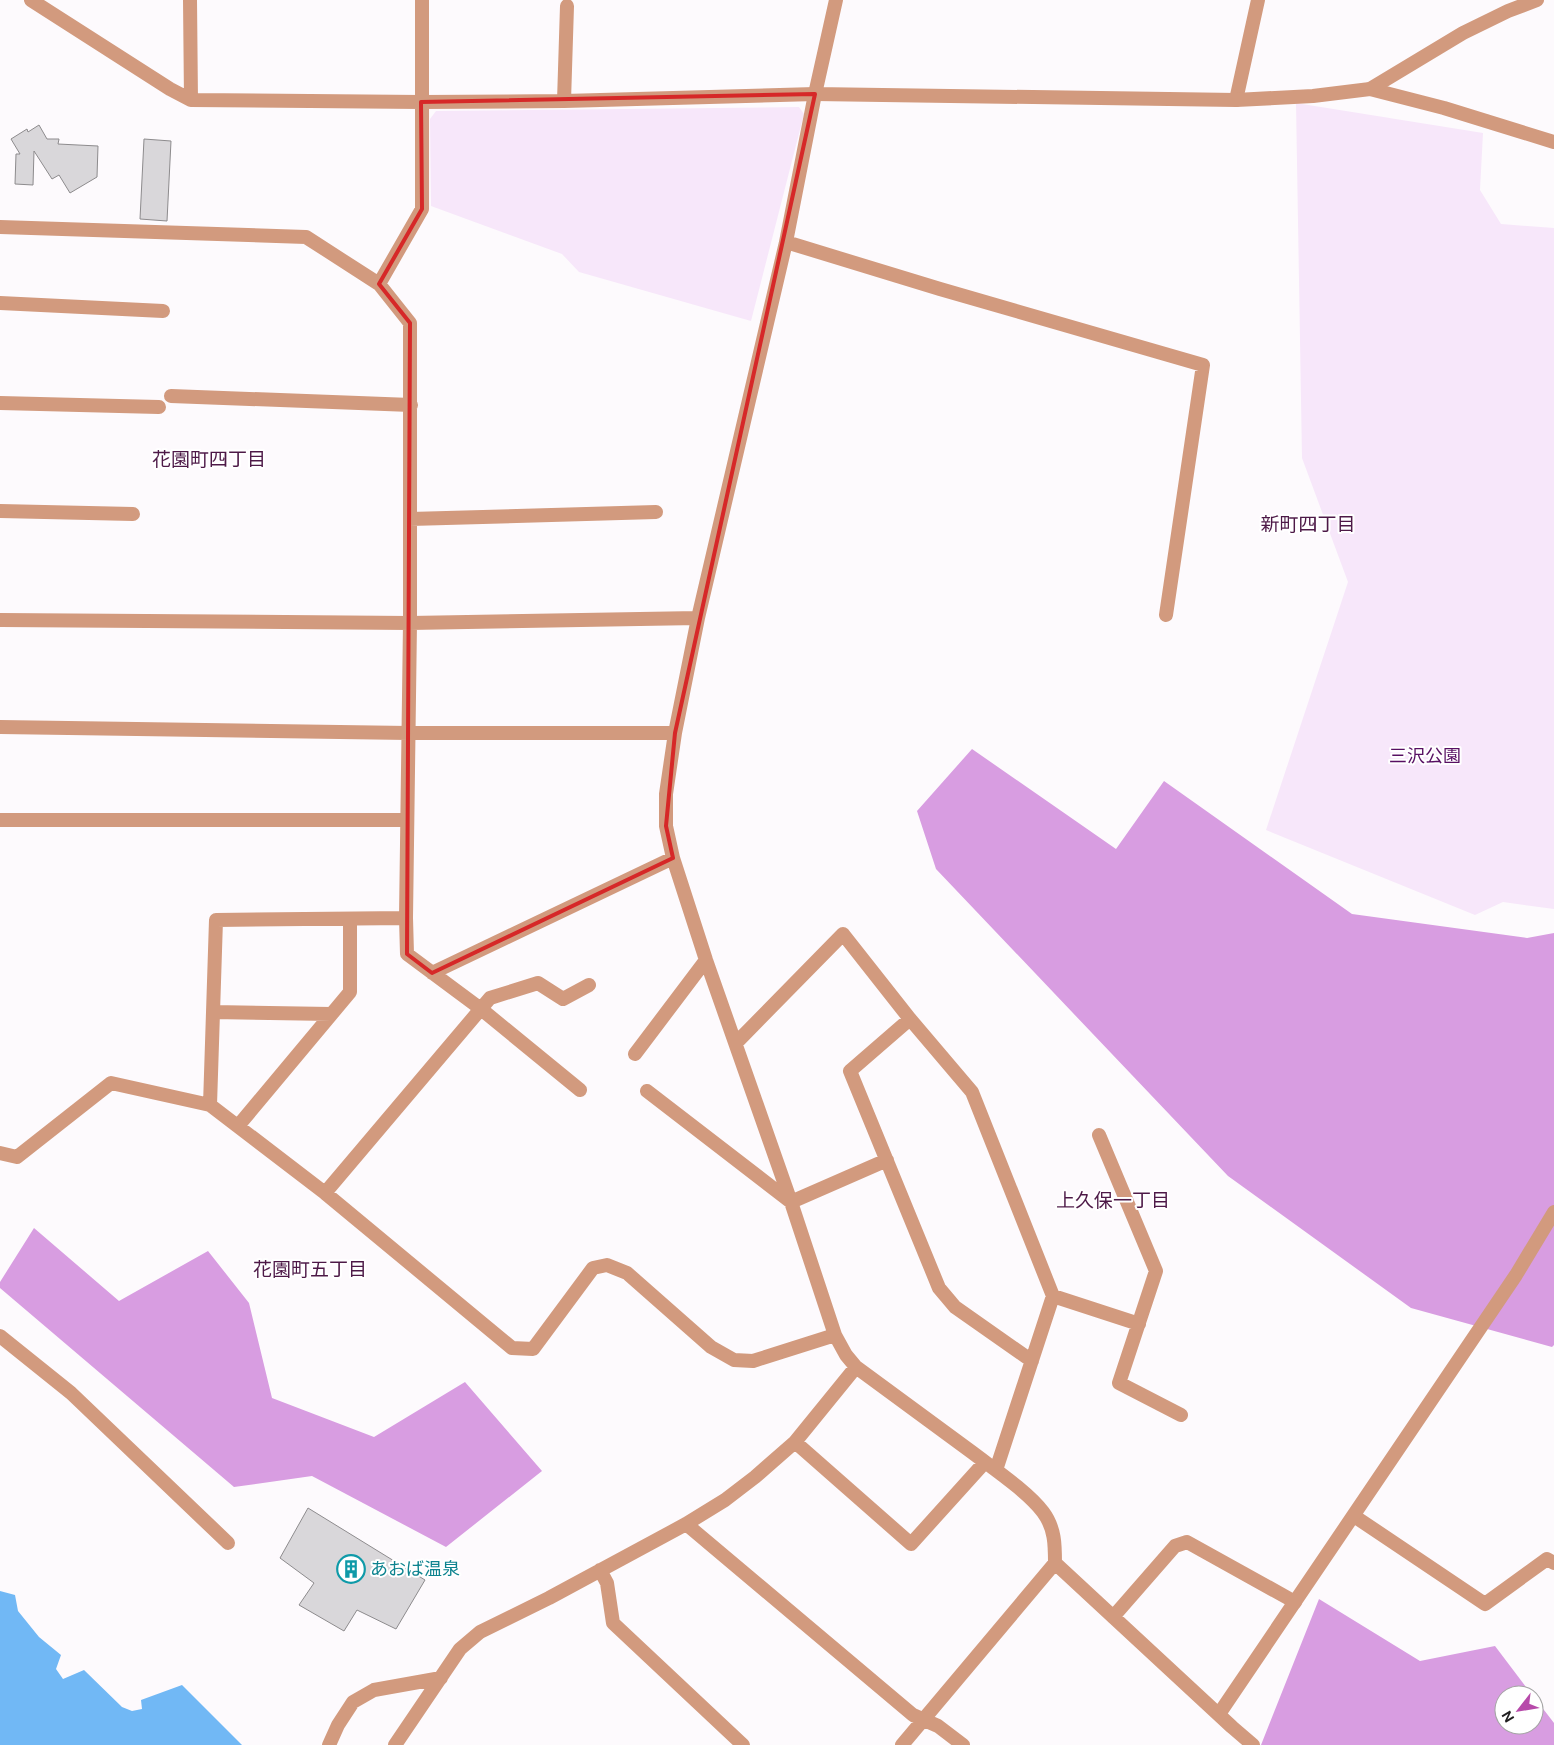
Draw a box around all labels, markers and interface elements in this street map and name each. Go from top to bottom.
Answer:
district label: 花園町四丁目 [152,447,266,472]
district label: 新町四丁目 [1260,512,1356,537]
park label: 三沢公園 [1389,744,1461,768]
district label: 上久保一丁目 [1056,1188,1170,1213]
district label: 花園町五丁目 [253,1257,367,1282]
building icon: あおば温泉 [336,1554,366,1584]
place label: あおば温泉 [370,1557,460,1581]
north arrow [1494,1685,1544,1735]
text: N [1498,1708,1518,1726]

